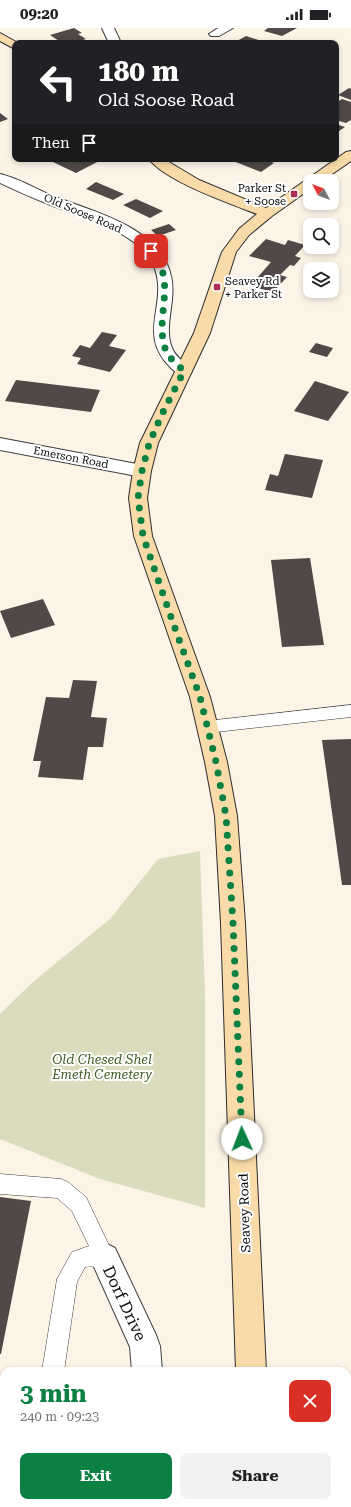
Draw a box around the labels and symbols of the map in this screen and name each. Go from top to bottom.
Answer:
north arrow [303,174,339,210]
place label: Parker St + Soose [238,182,286,208]
marker: Parker St + Soose [289,189,299,199]
street label: Old Soose Road [42,191,124,236]
pin [134,234,168,268]
place label: Seavey Rd + Parker St [225,275,282,301]
marker: Seavey Rd + Parker St [212,282,222,292]
street label: Emerson Road [32,444,110,471]
park label: Old Chesed Shel Emeth Cemetery [51,1052,152,1082]
position arrow [221,1118,263,1160]
street label: Seavey Road [236,1172,253,1253]
street label: Dorf Drive [99,1263,150,1344]

